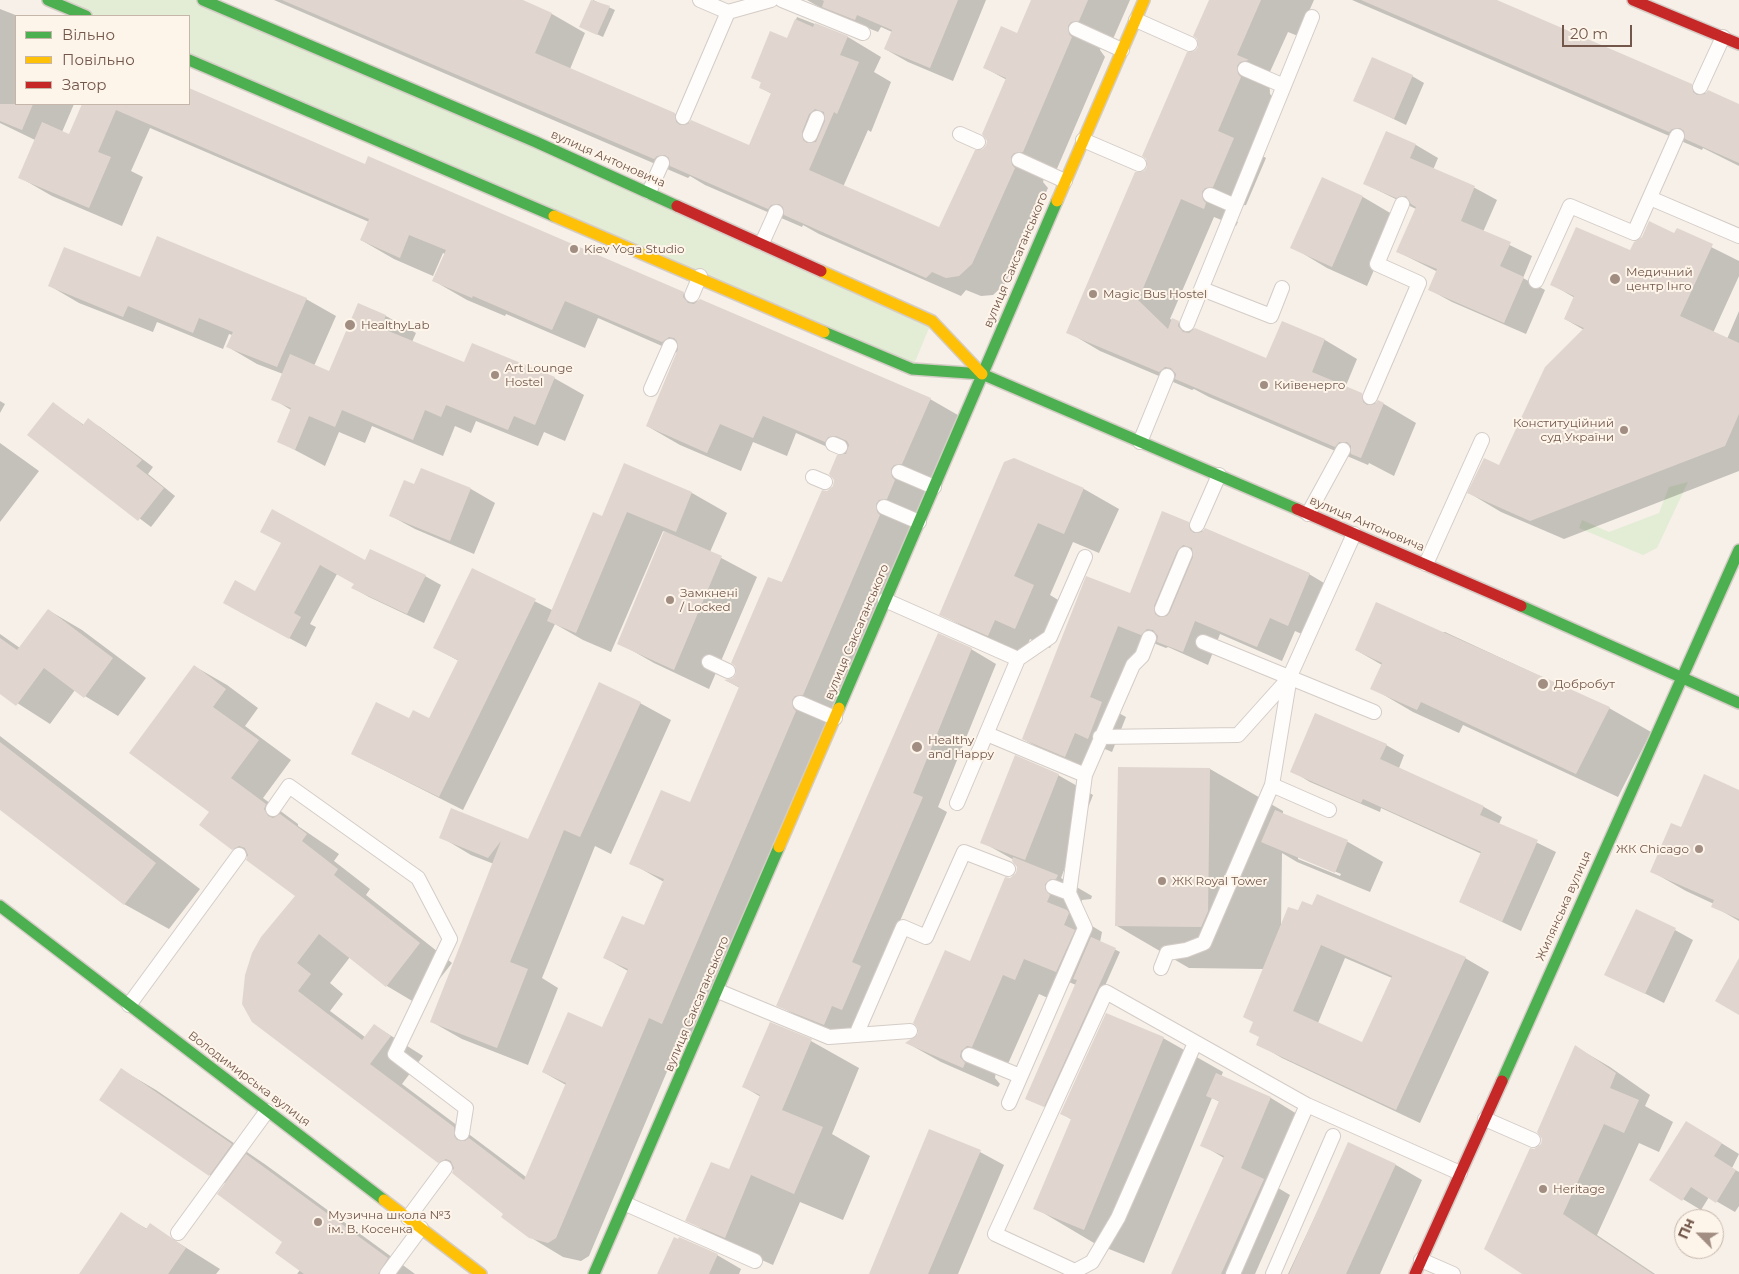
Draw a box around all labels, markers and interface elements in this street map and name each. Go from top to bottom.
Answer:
legend [15,15,190,105]
scale bar [1564,15,1634,47]
text: 20 m [1570,24,1608,43]
text: Вільно [62,25,115,44]
text: Повільно [62,50,135,69]
text: Затор [62,75,107,94]
street label: вулиця Антоновича [549,127,667,191]
street label: вулиця Саксаганського [981,190,1051,330]
place label: Kiev Yoga Studio [584,242,685,256]
marker: Kiev Yoga Studio [568,243,580,255]
place label: Медичний центр Інго [1626,265,1693,293]
marker: Медичний центр Інго [1608,272,1622,286]
place label: Magic Bus Hostel [1103,287,1207,301]
marker: Magic Bus Hostel [1087,288,1099,300]
marker: HealthyLab [343,318,357,332]
place label: HealthyLab [361,318,430,332]
place label: Art Lounge Hostel [505,361,573,389]
marker: Art Lounge Hostel [489,369,501,381]
place label: Київенерго [1274,378,1345,392]
marker: Київенерго [1258,379,1270,391]
place label: Конституційний суд України [1513,416,1614,444]
marker: Конституційний суд України [1618,424,1630,436]
street label: вулиця Антоновича [1307,493,1427,555]
street label: вулиця Саксаганського [822,562,892,702]
place label: Замкнені / Locked [680,586,738,614]
marker: Замкнені / Locked [664,594,676,606]
marker: Добробут [1536,677,1550,691]
place label: Добробут [1554,677,1615,691]
place label: Healthy and Happy [928,733,994,761]
marker: Healthy and Happy [910,740,924,754]
place label: ЖК Chicago [1616,842,1689,856]
marker: ЖК Chicago [1693,843,1705,855]
street label: Жилянська вулиця [1533,849,1595,963]
place label: ЖК Royal Tower [1172,874,1267,888]
marker: ЖК Royal Tower [1156,875,1168,887]
street label: вулиця Саксаганського [662,934,732,1074]
street label: Володимирська вулиця [185,1028,313,1130]
place label: Heritage [1553,1182,1605,1196]
marker: Heritage [1537,1183,1549,1195]
place label: Музична школа №3 ім. В. Косенка [328,1208,451,1236]
north arrow [1674,1209,1724,1259]
text: Пн [1674,1215,1699,1242]
marker: Музична школа №3 ім. В. Косенка [312,1216,324,1228]

